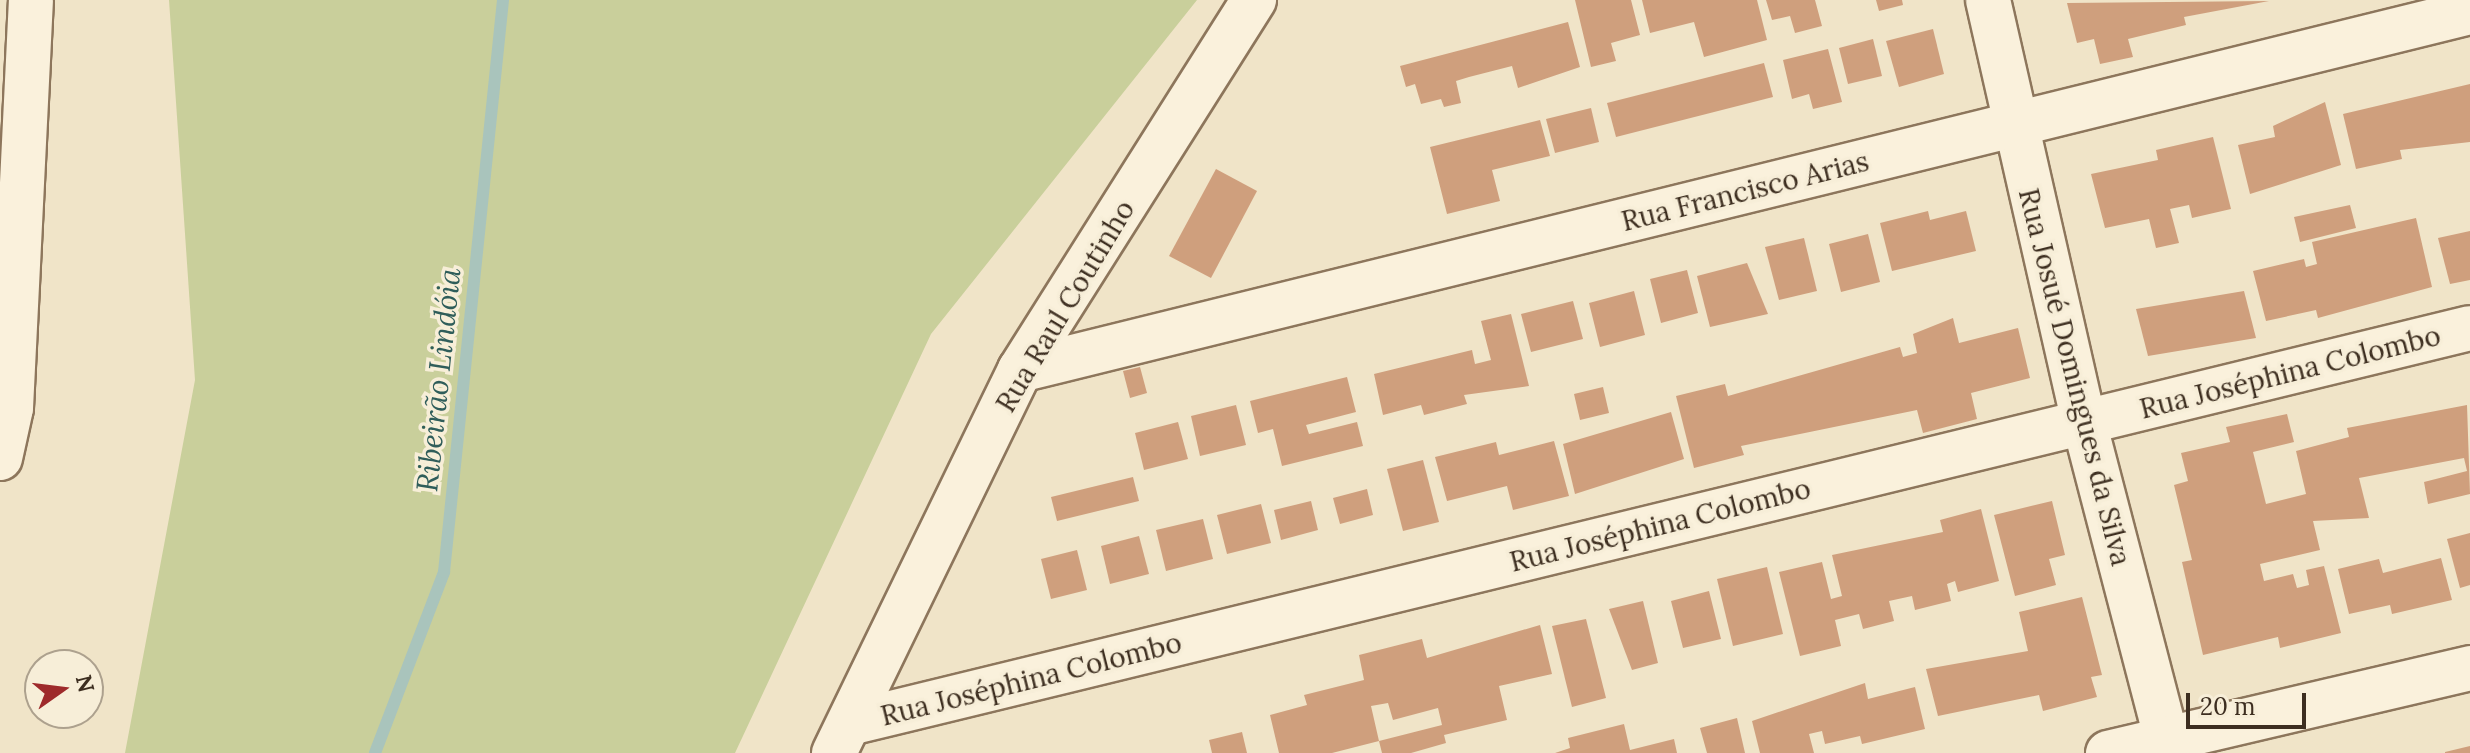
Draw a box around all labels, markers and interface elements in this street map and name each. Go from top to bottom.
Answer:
street label: Rua Francisco Arias [1618,144,1872,238]
street label: Rua Josué Domingues da Silva [2012,185,2138,569]
street label: Rua Raul Coutinho [988,194,1142,418]
water label: Ribeirão Lindóia [408,266,468,494]
street label: Rua Joséphina Colombo [2136,318,2444,426]
street label: Rua Joséphina Colombo [1506,471,1814,579]
street label: Rua Joséphina Colombo [877,625,1185,733]
north arrow [24,649,104,729]
text: N [70,672,101,695]
scale bar [2190,677,2310,727]
text: 20 m [2200,691,2256,722]

